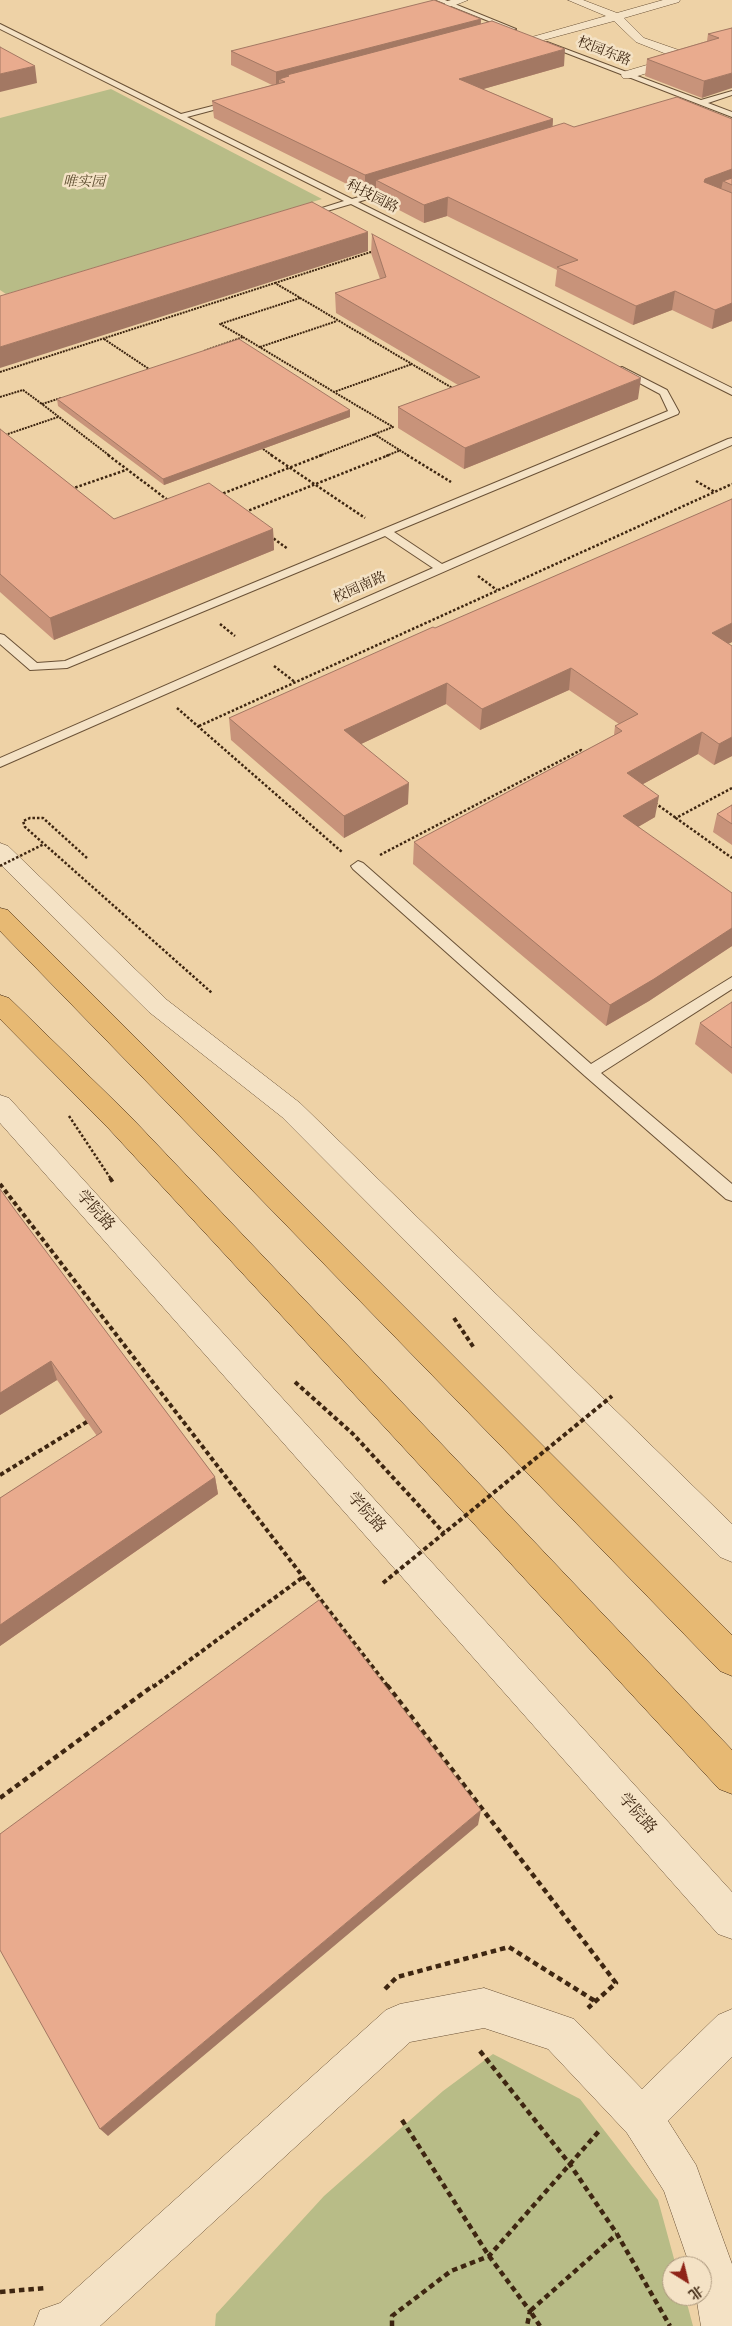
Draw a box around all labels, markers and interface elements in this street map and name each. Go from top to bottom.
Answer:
street label: 校园东路 [575,34,633,70]
park label: 唯实园 [63,175,105,191]
street label: 科技园路 [343,177,401,217]
street label: 校园南路 [331,569,389,607]
street label: 学院路 [72,1187,118,1235]
street label: 学院路 [343,1489,389,1537]
street label: 学院路 [614,1790,660,1838]
north arrow [662,2256,712,2306]
text: 北 [684,2281,706,2304]

